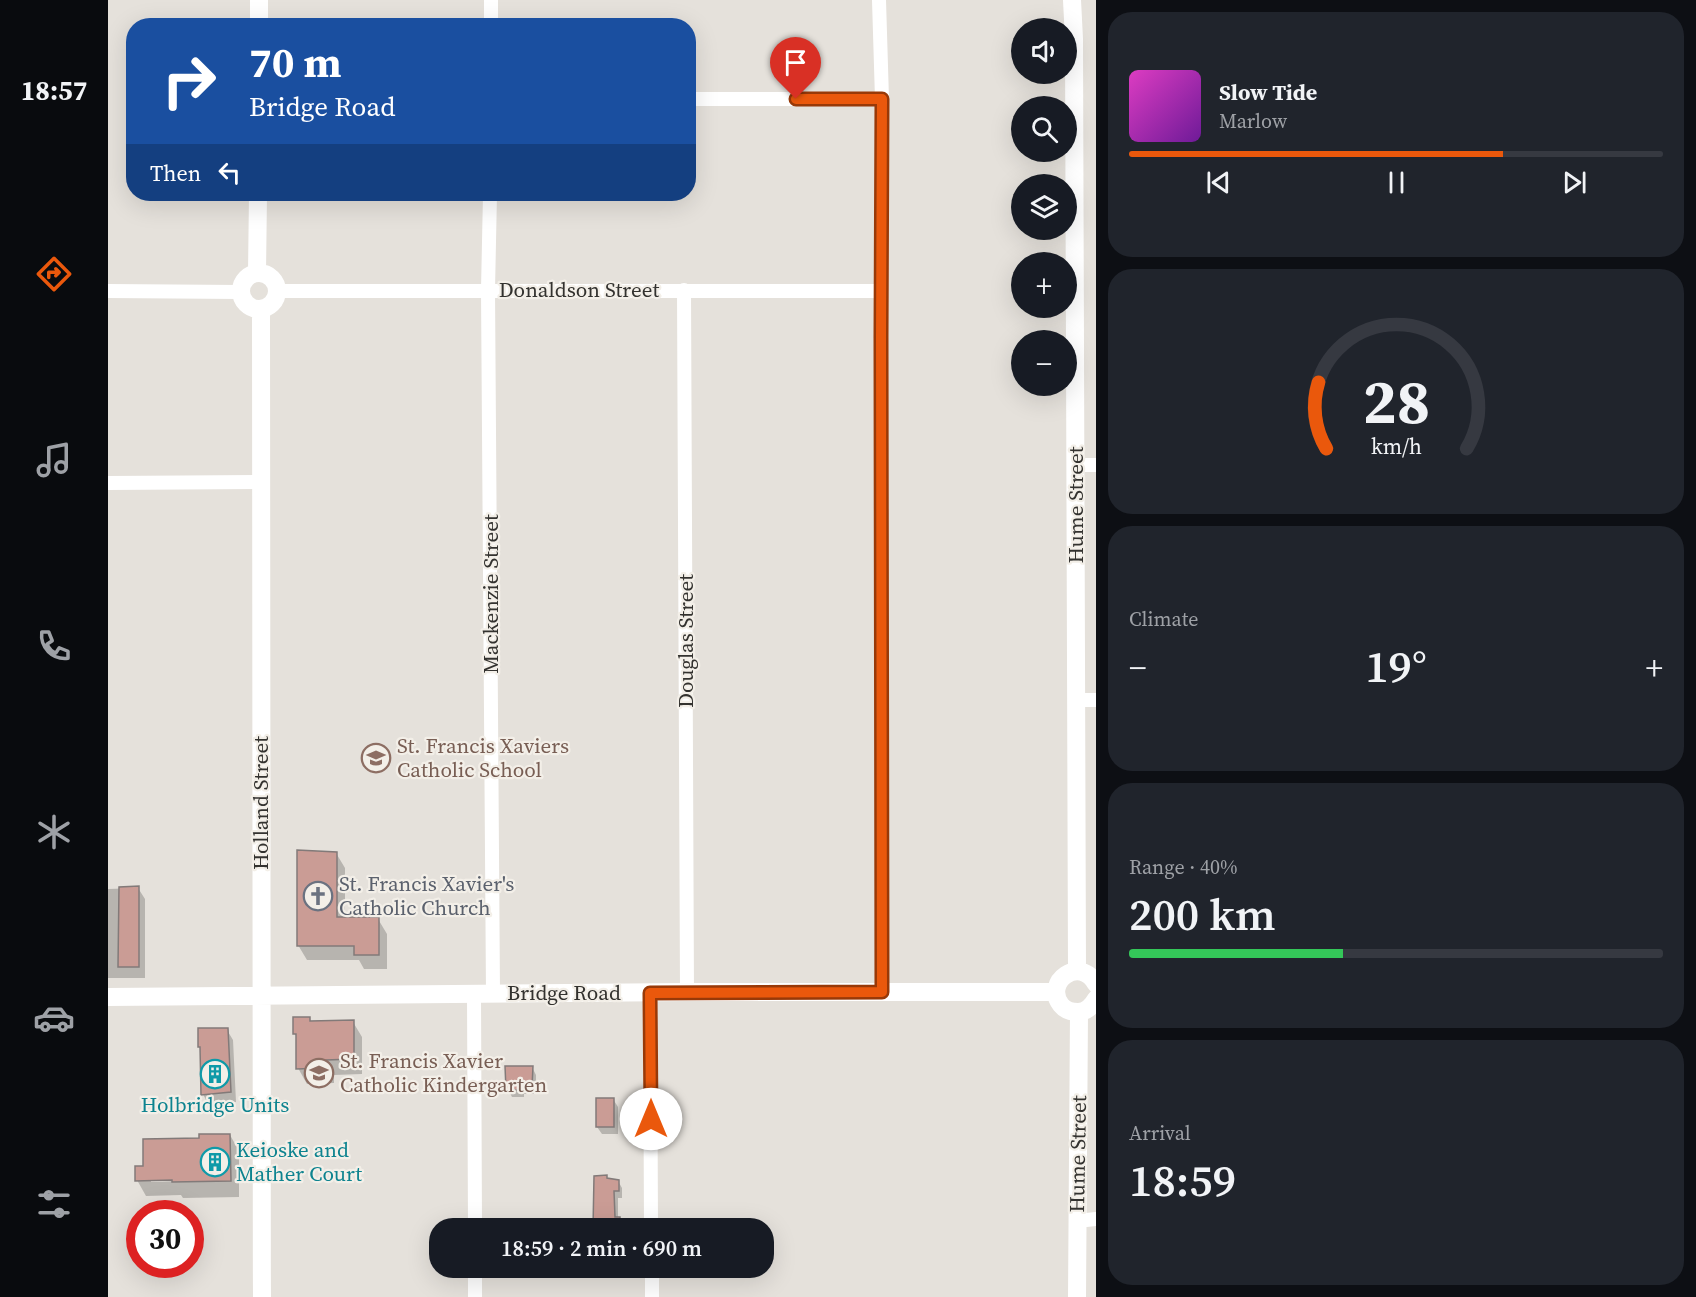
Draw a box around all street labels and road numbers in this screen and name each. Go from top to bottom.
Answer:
street label: Donaldson Street [499,275,659,304]
street label: Hume Street [1061,446,1090,564]
street label: Mackenzie Street [476,514,505,674]
street label: Douglas Street [671,574,700,708]
street label: Holland Street [246,736,275,870]
street label: Bridge Road [507,978,621,1007]
street label: Hume Street [1062,1095,1093,1213]

